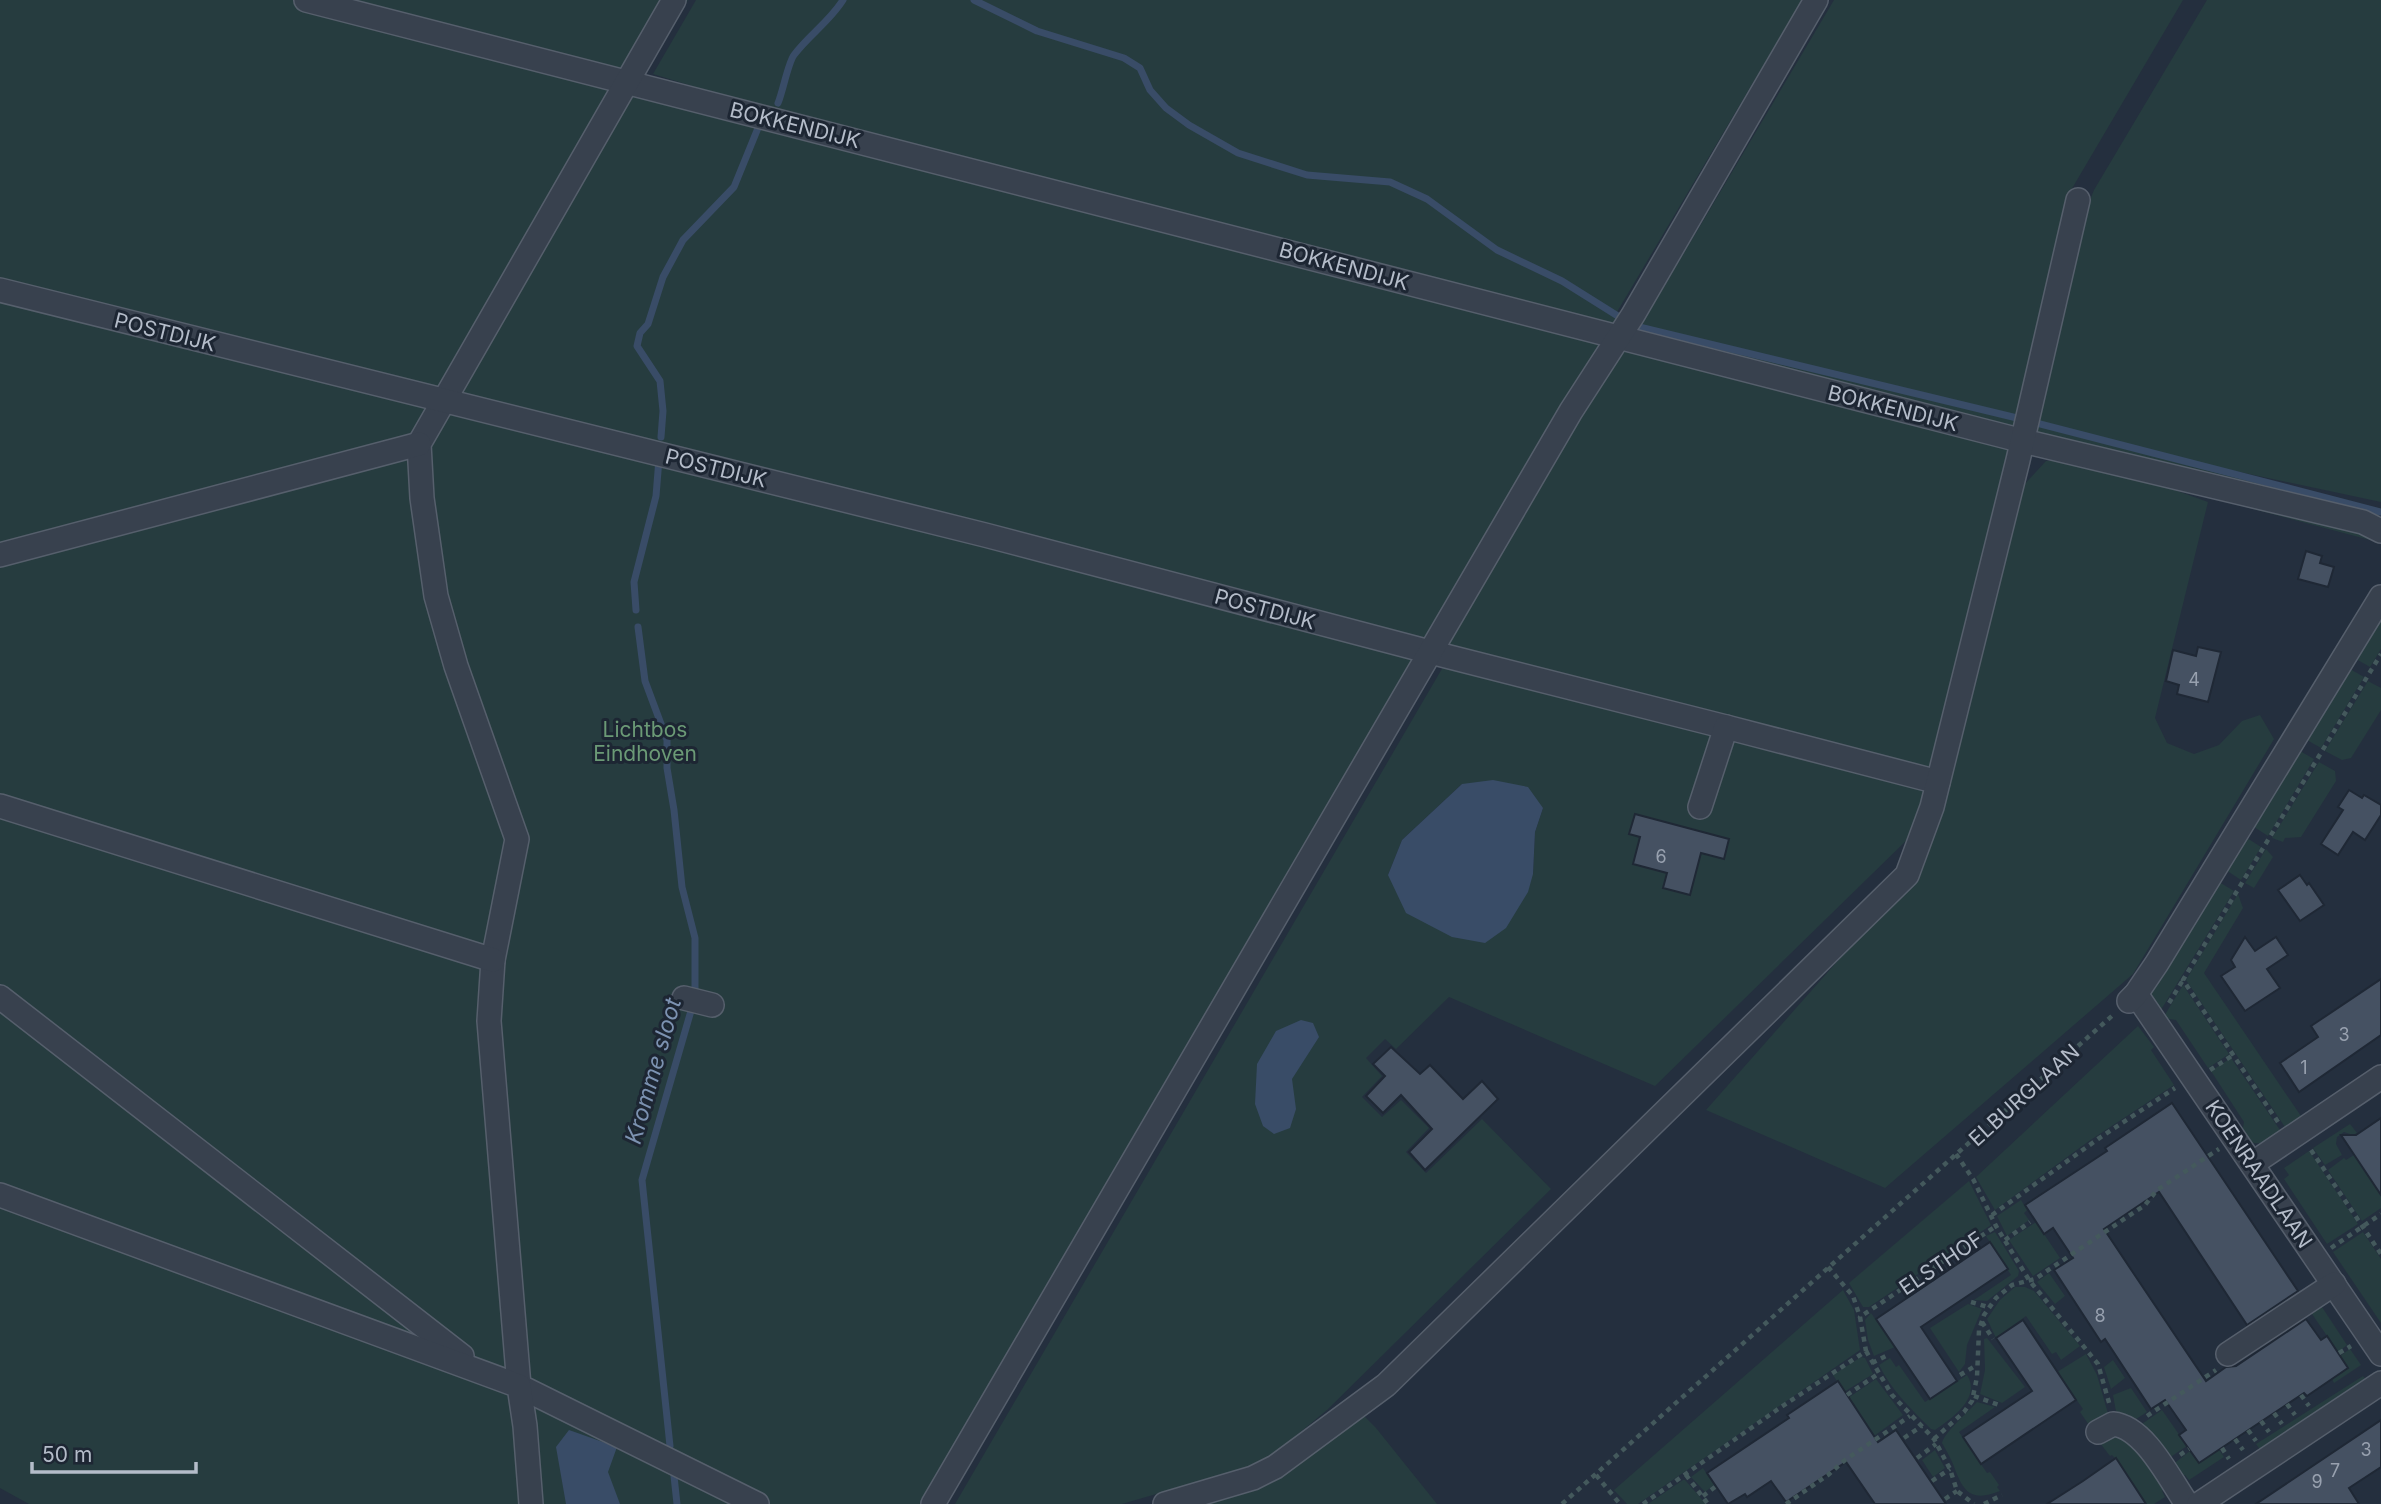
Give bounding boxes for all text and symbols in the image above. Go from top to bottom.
street label: BOKKENDIJK [727,97,863,153]
street label: BOKKENDIJK [1276,237,1412,295]
street label: POSTDIJK [112,307,218,357]
street label: BOKKENDIJK [1825,380,1961,436]
street label: POSTDIJK [663,443,769,493]
street label: POSTDIJK [1212,584,1318,634]
house number: 4 [2188,669,2200,690]
park label: Lichtbos Eindhoven [593,717,697,766]
house number: 6 [1655,846,1667,867]
water label: Kromme sloot [619,994,687,1147]
house number: 3 [2338,1024,2350,1045]
street label: ELBURGLAAN [1964,1039,2084,1151]
house number: 1 [2300,1057,2308,1078]
street label: KOENRAADLAAN [2200,1095,2318,1253]
street label: ELSTHOF [1894,1226,1988,1300]
house number: 8 [2094,1305,2106,1326]
scale bar [32,1430,196,1474]
house number: 3 [2360,1439,2372,1460]
text: 50 m [42,1442,92,1467]
house number: 7 [2330,1460,2340,1481]
house number: 9 [2311,1471,2323,1492]

